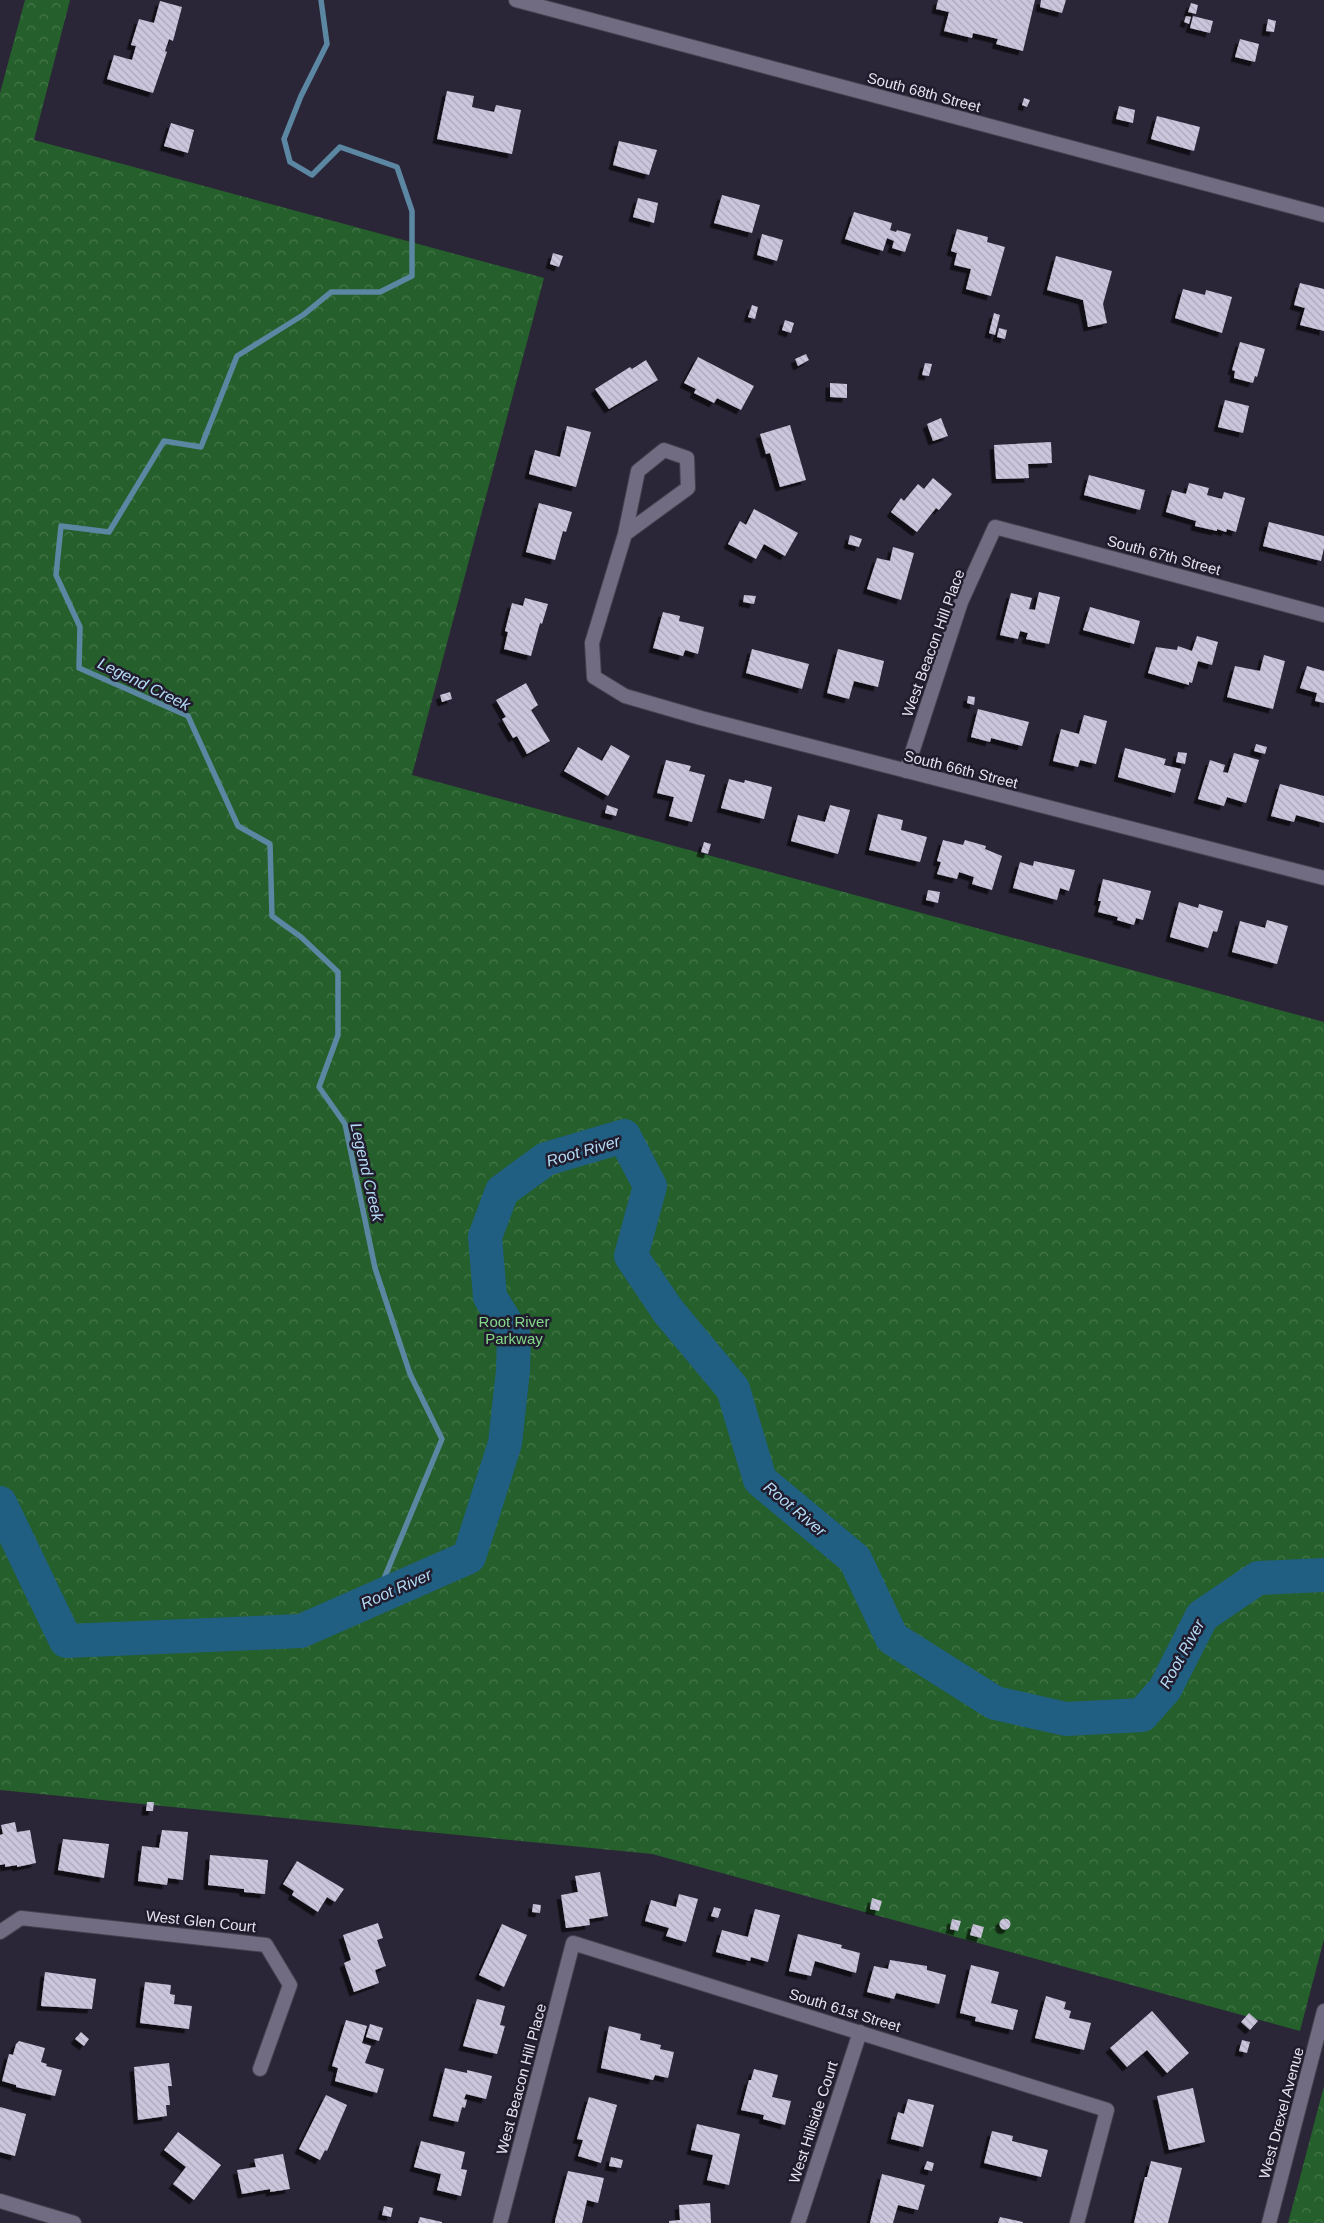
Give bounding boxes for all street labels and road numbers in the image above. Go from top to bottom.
street label: South 68th Street [865,69,983,116]
street label: South 67th Street [1105,532,1223,579]
street label: West Beacon Hill Place [898,567,968,719]
street label: South 66th Street [902,747,1021,792]
street label: West Glen Court [145,1907,258,1935]
street label: South 61st Street [787,1985,904,2035]
street label: West Beacon Hill Place [493,2002,549,2156]
street label: West Drexel Avenue [1255,2045,1307,2181]
street label: West Hillside Court [785,2058,841,2185]

